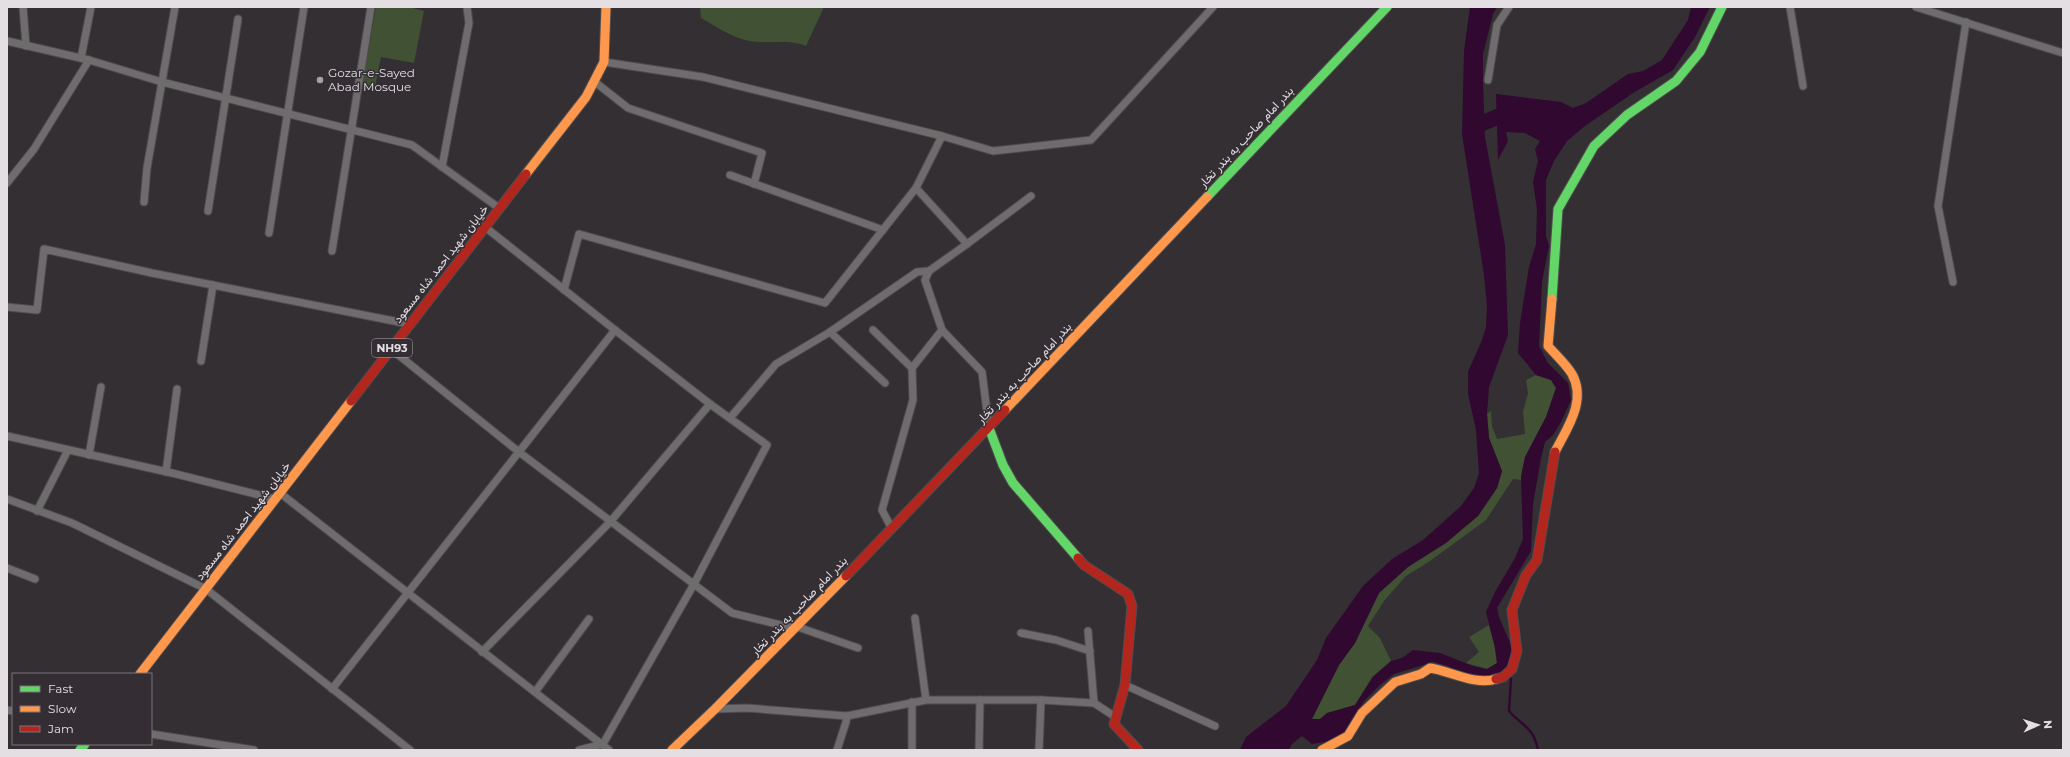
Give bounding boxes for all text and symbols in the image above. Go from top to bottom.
place label: Gozar-e-Sayed Abad Mosque [328,65,415,94]
marker: Gozar-e-Sayed Abad Mosque [315,75,325,85]
street label: بندر امام صاحب به بندر تخار [1194,83,1297,192]
street label: خیابان شهید احمد شاه مسعود [390,202,492,326]
street label: بندر امام صاحب به بندر تخار [972,319,1075,428]
road number: NH93 [372,339,412,357]
street label: خیابان شهید احمد شاه مسعود [192,459,294,583]
street label: بندر امام صاحب به بندر تخار [747,553,851,660]
legend [12,673,152,745]
text: Fast [48,681,73,696]
text: Slow [48,701,77,716]
north arrow [2018,705,2058,745]
text: N [2041,720,2055,729]
text: Jam [47,721,74,736]

